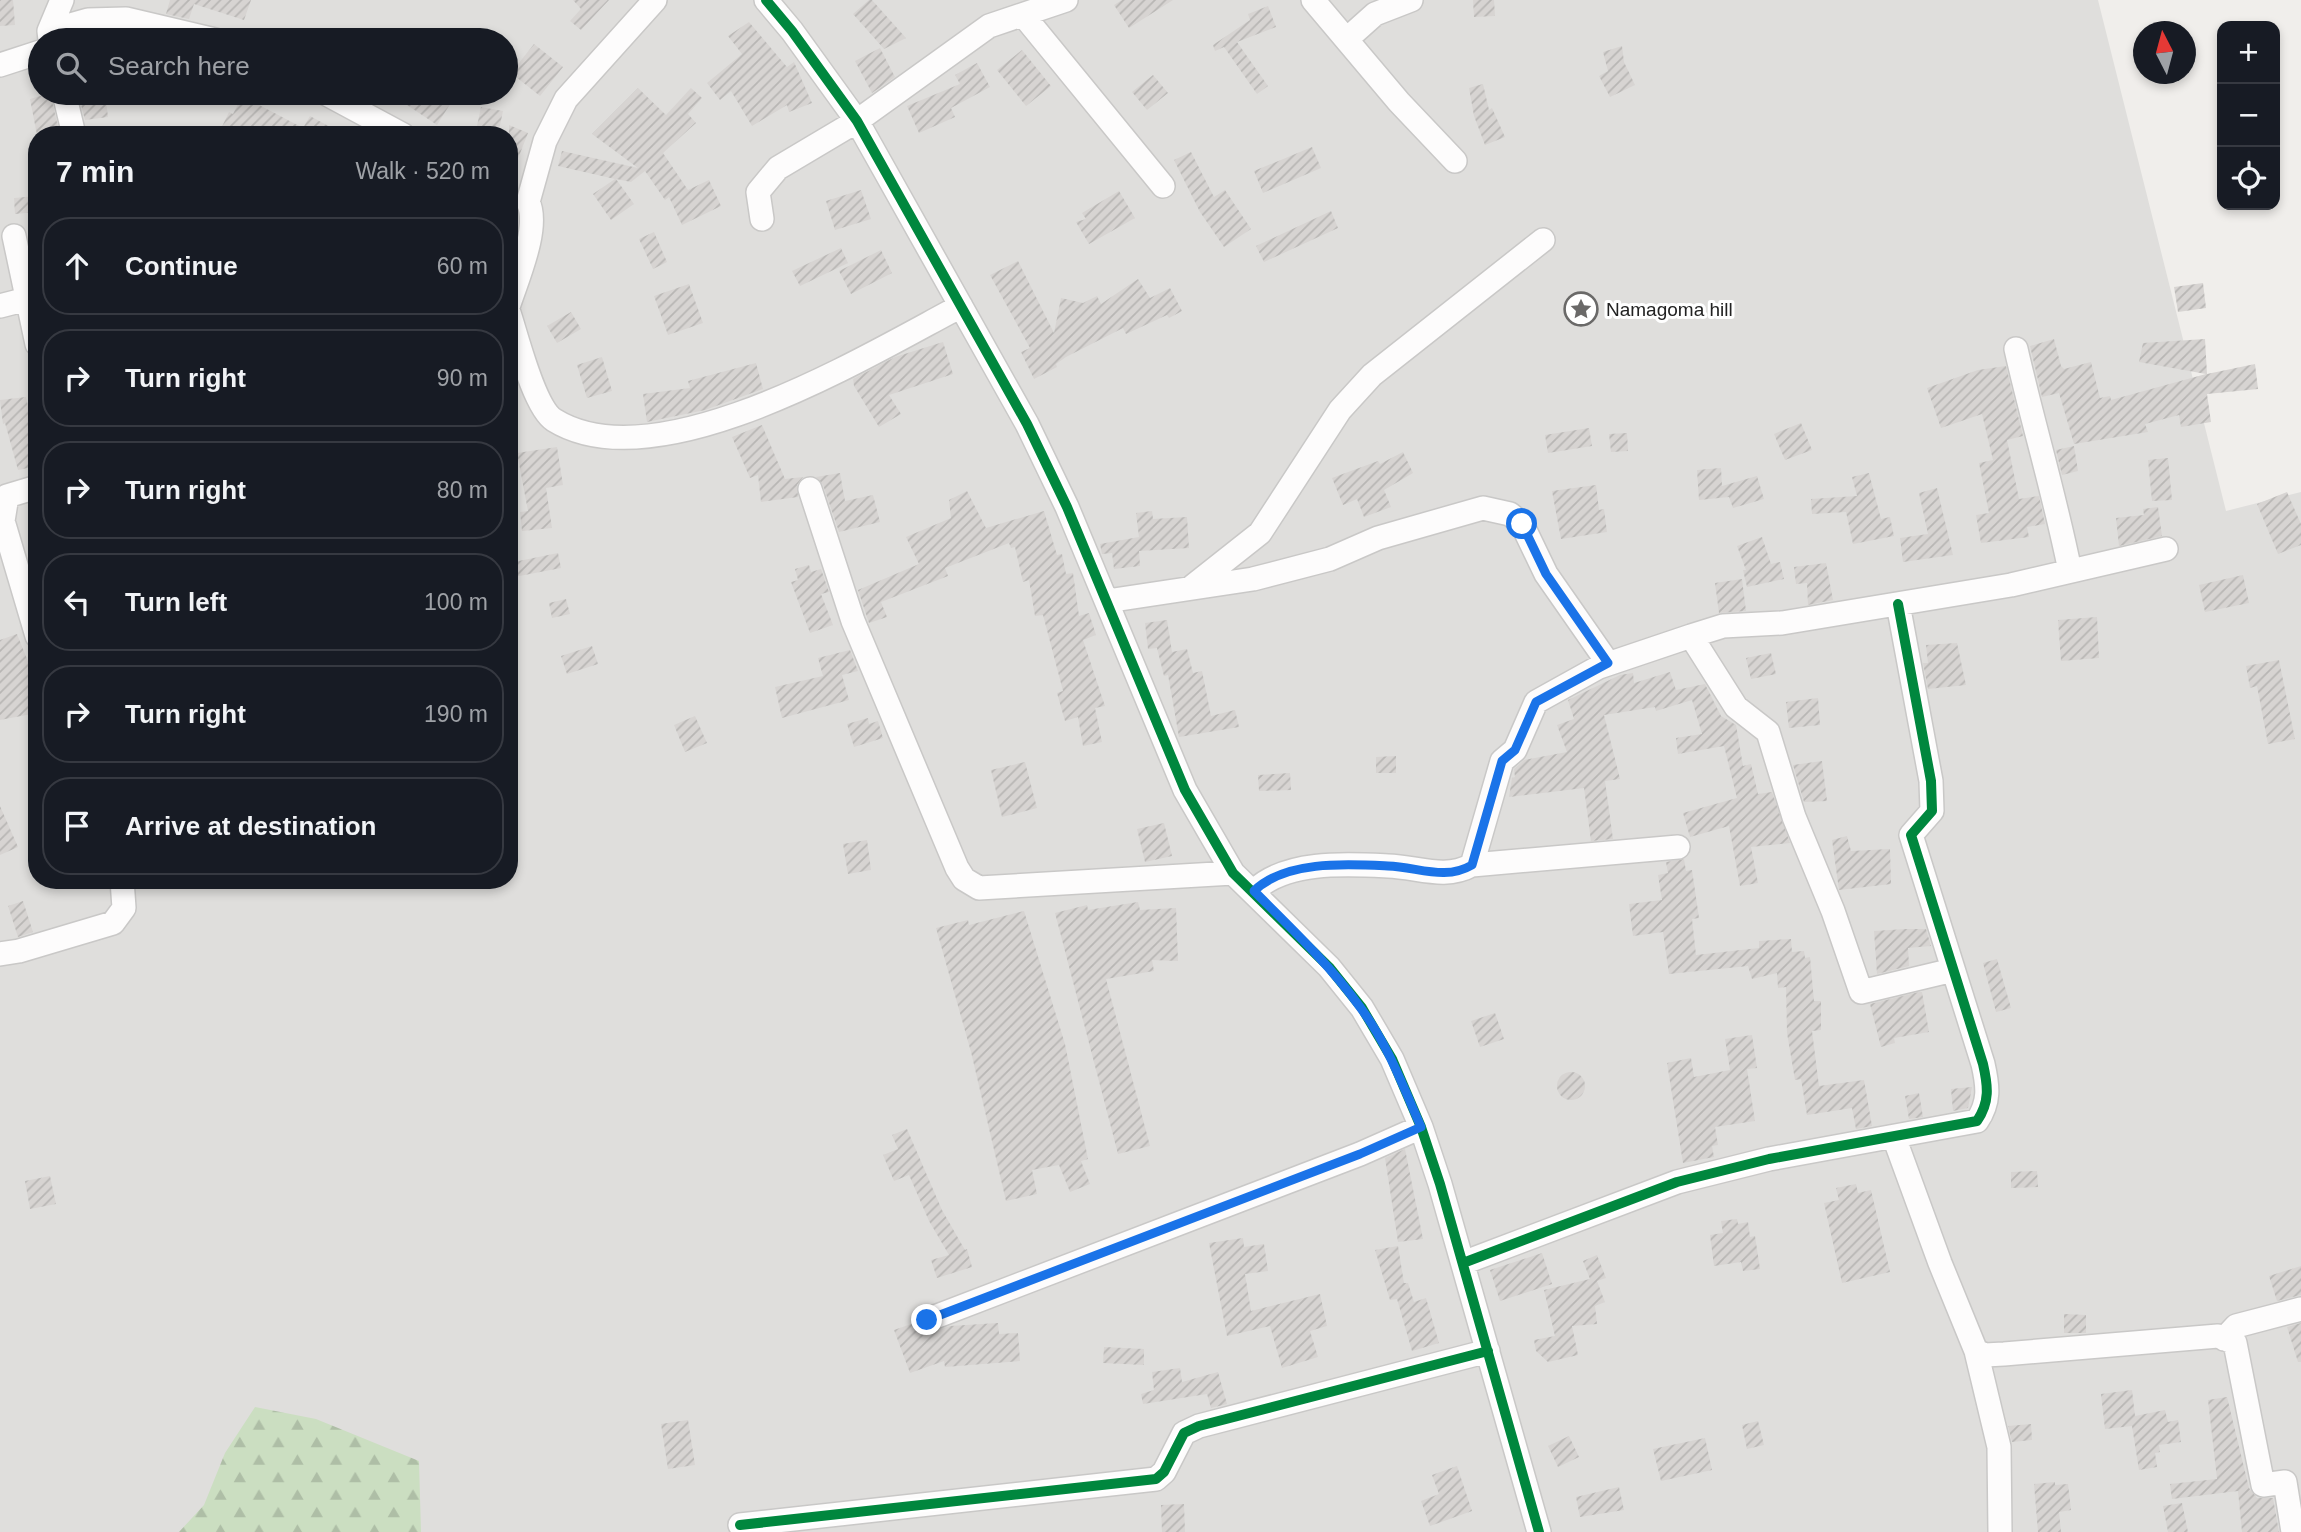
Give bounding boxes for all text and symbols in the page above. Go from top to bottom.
north arrow [2133,21,2196,84]
map controls [2217,21,2280,210]
button: + [2217,21,2280,84]
search box [28,28,518,105]
icon: search [52,48,90,86]
text: Search here [108,51,250,81]
button: − [2217,84,2280,147]
button: locate [2217,147,2280,210]
text: 7 min [56,155,134,188]
text: Walk · 520 m [355,158,490,184]
icon: ahead [58,247,96,285]
text: Continue [125,251,238,281]
text: 60 m [437,253,488,279]
place icon: Namagoma hill [1562,290,1600,328]
place label: Namagoma hill [1606,299,1733,320]
icon: right [58,359,96,397]
text: Turn right [125,363,246,393]
text: 90 m [437,365,488,391]
icon: right [58,471,96,509]
text: Turn right [125,475,246,505]
text: 80 m [437,477,488,503]
route start [1506,508,1537,539]
icon: left [58,583,96,621]
text: Turn left [125,587,227,617]
text: 100 m [424,589,488,615]
icon: right [58,695,96,733]
text: Turn right [125,699,246,729]
text: 190 m [424,701,488,727]
icon: arrive [58,807,96,845]
text: Arrive at destination [125,811,376,841]
route end [911,1304,942,1335]

